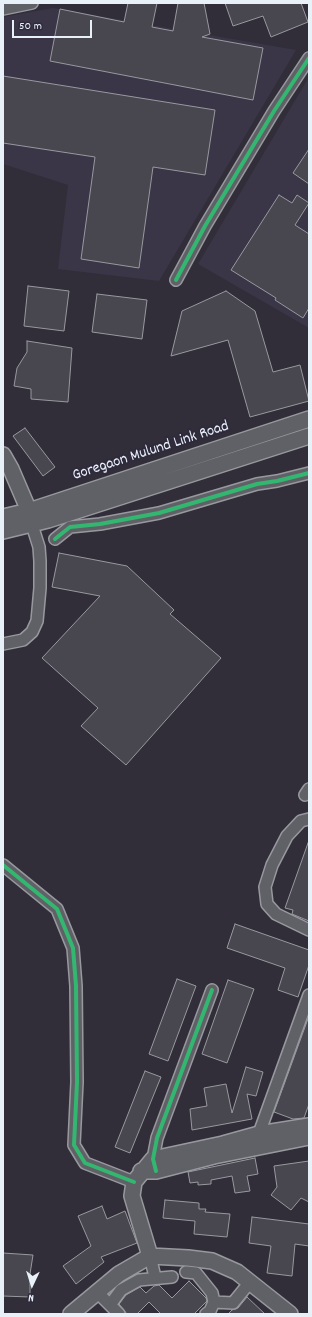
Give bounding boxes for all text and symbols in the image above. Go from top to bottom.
scale bar [14,12,94,38]
text: 50 m [19,18,42,35]
street label: Goregaon Mulund Link Road [70,418,232,486]
north arrow [12,1265,52,1305]
text: N [28,1289,34,1305]

